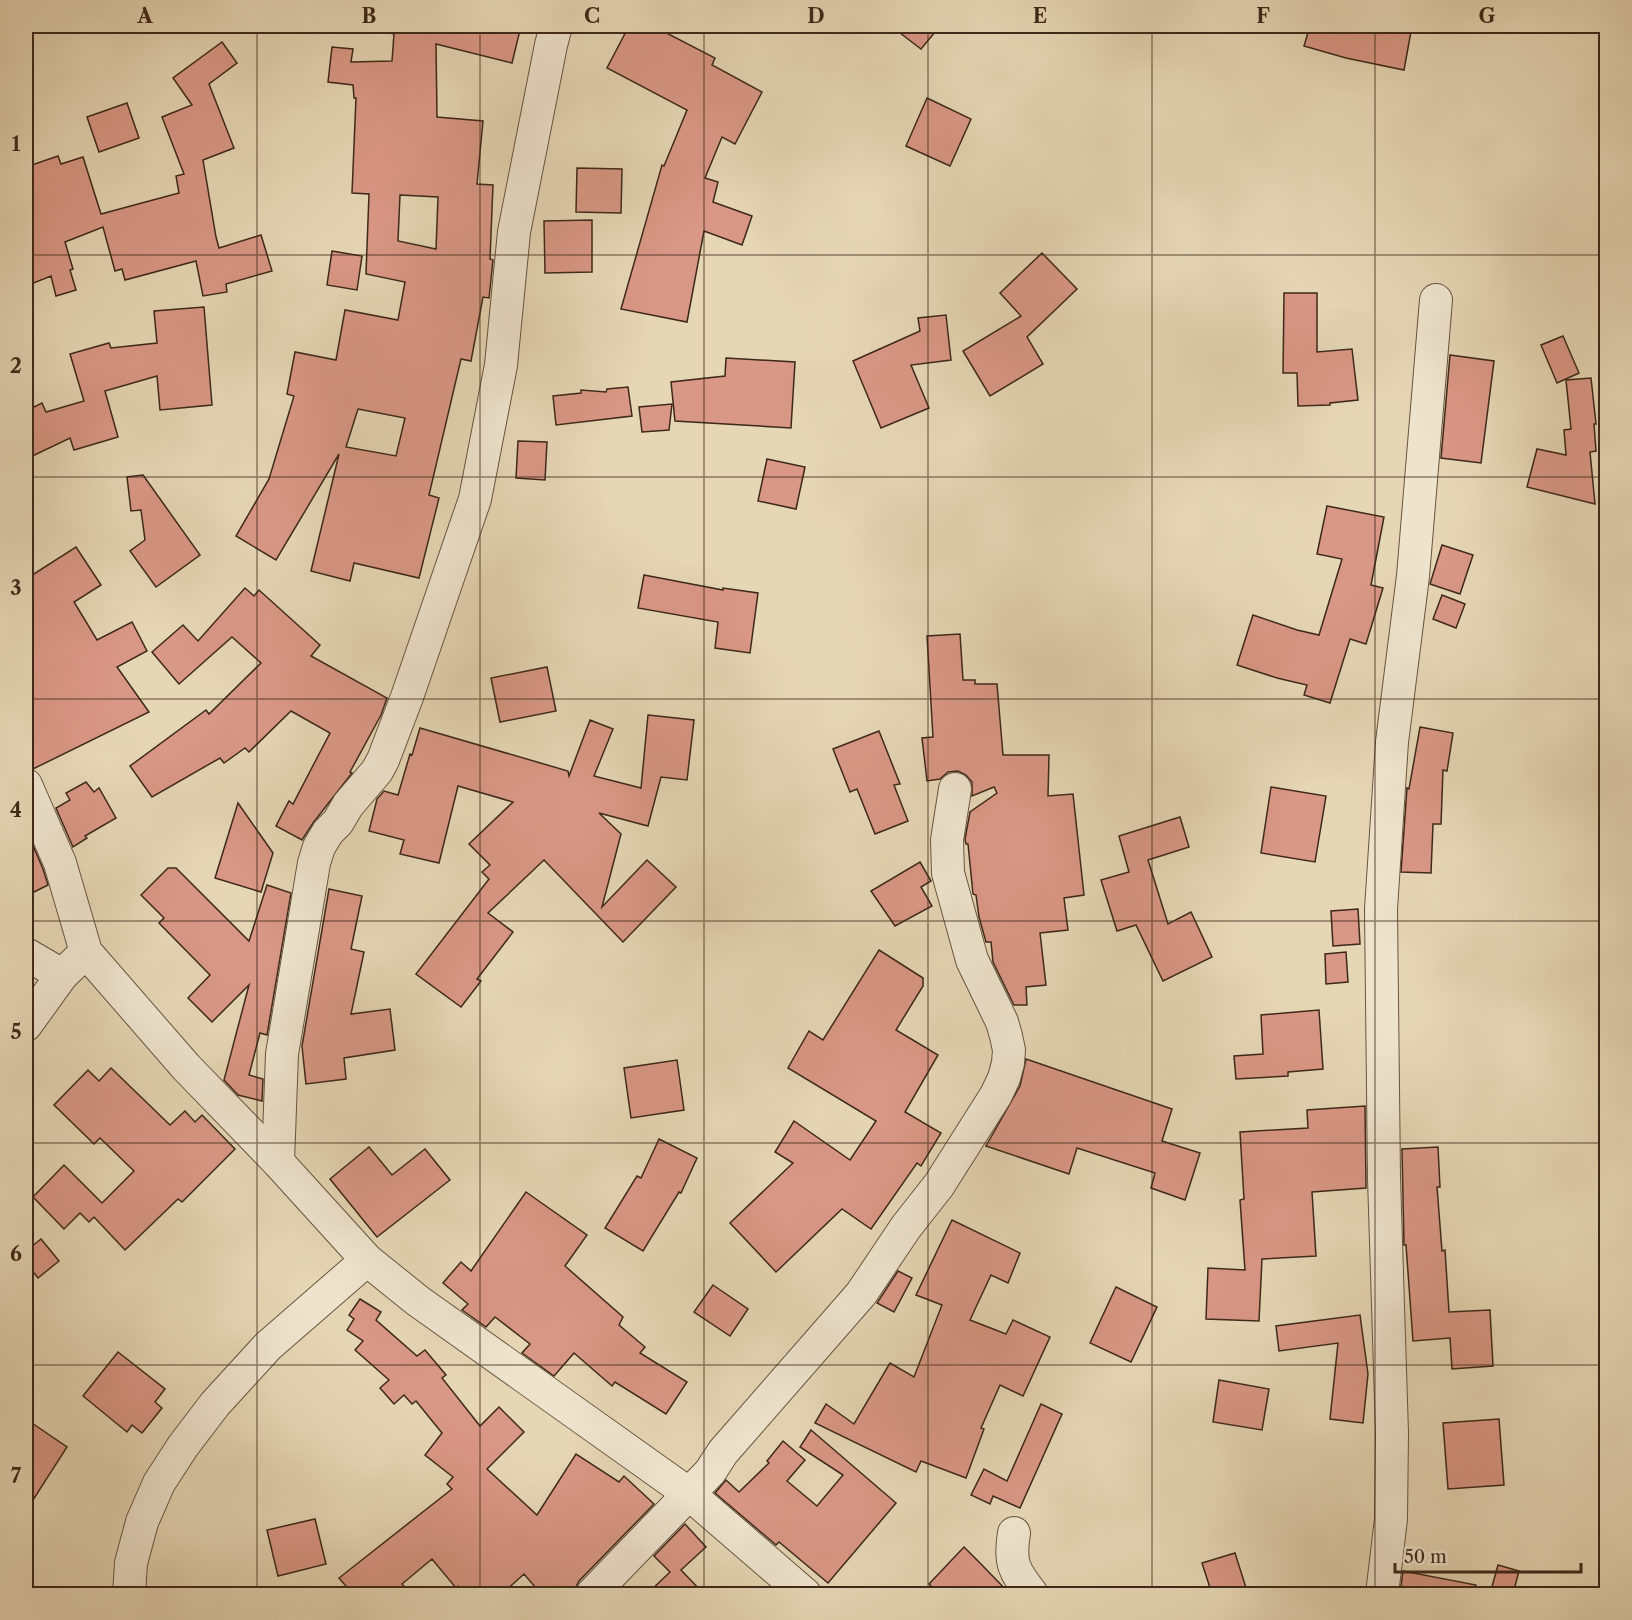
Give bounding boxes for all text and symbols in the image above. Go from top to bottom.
text: A [136,4,153,28]
text: B [362,4,377,28]
text: C [584,4,600,28]
text: D [807,4,825,28]
text: E [1033,4,1047,28]
text: F [1256,4,1270,28]
text: G [1479,4,1496,28]
text: 1 [12,132,21,156]
text: 2 [10,354,22,378]
text: 3 [10,576,22,600]
text: 4 [10,798,22,822]
text: 5 [10,1020,22,1044]
text: 6 [10,1242,22,1266]
text: 7 [11,1464,22,1488]
scale bar [1395,1536,1581,1574]
text: 50 m [1404,1546,1447,1568]

